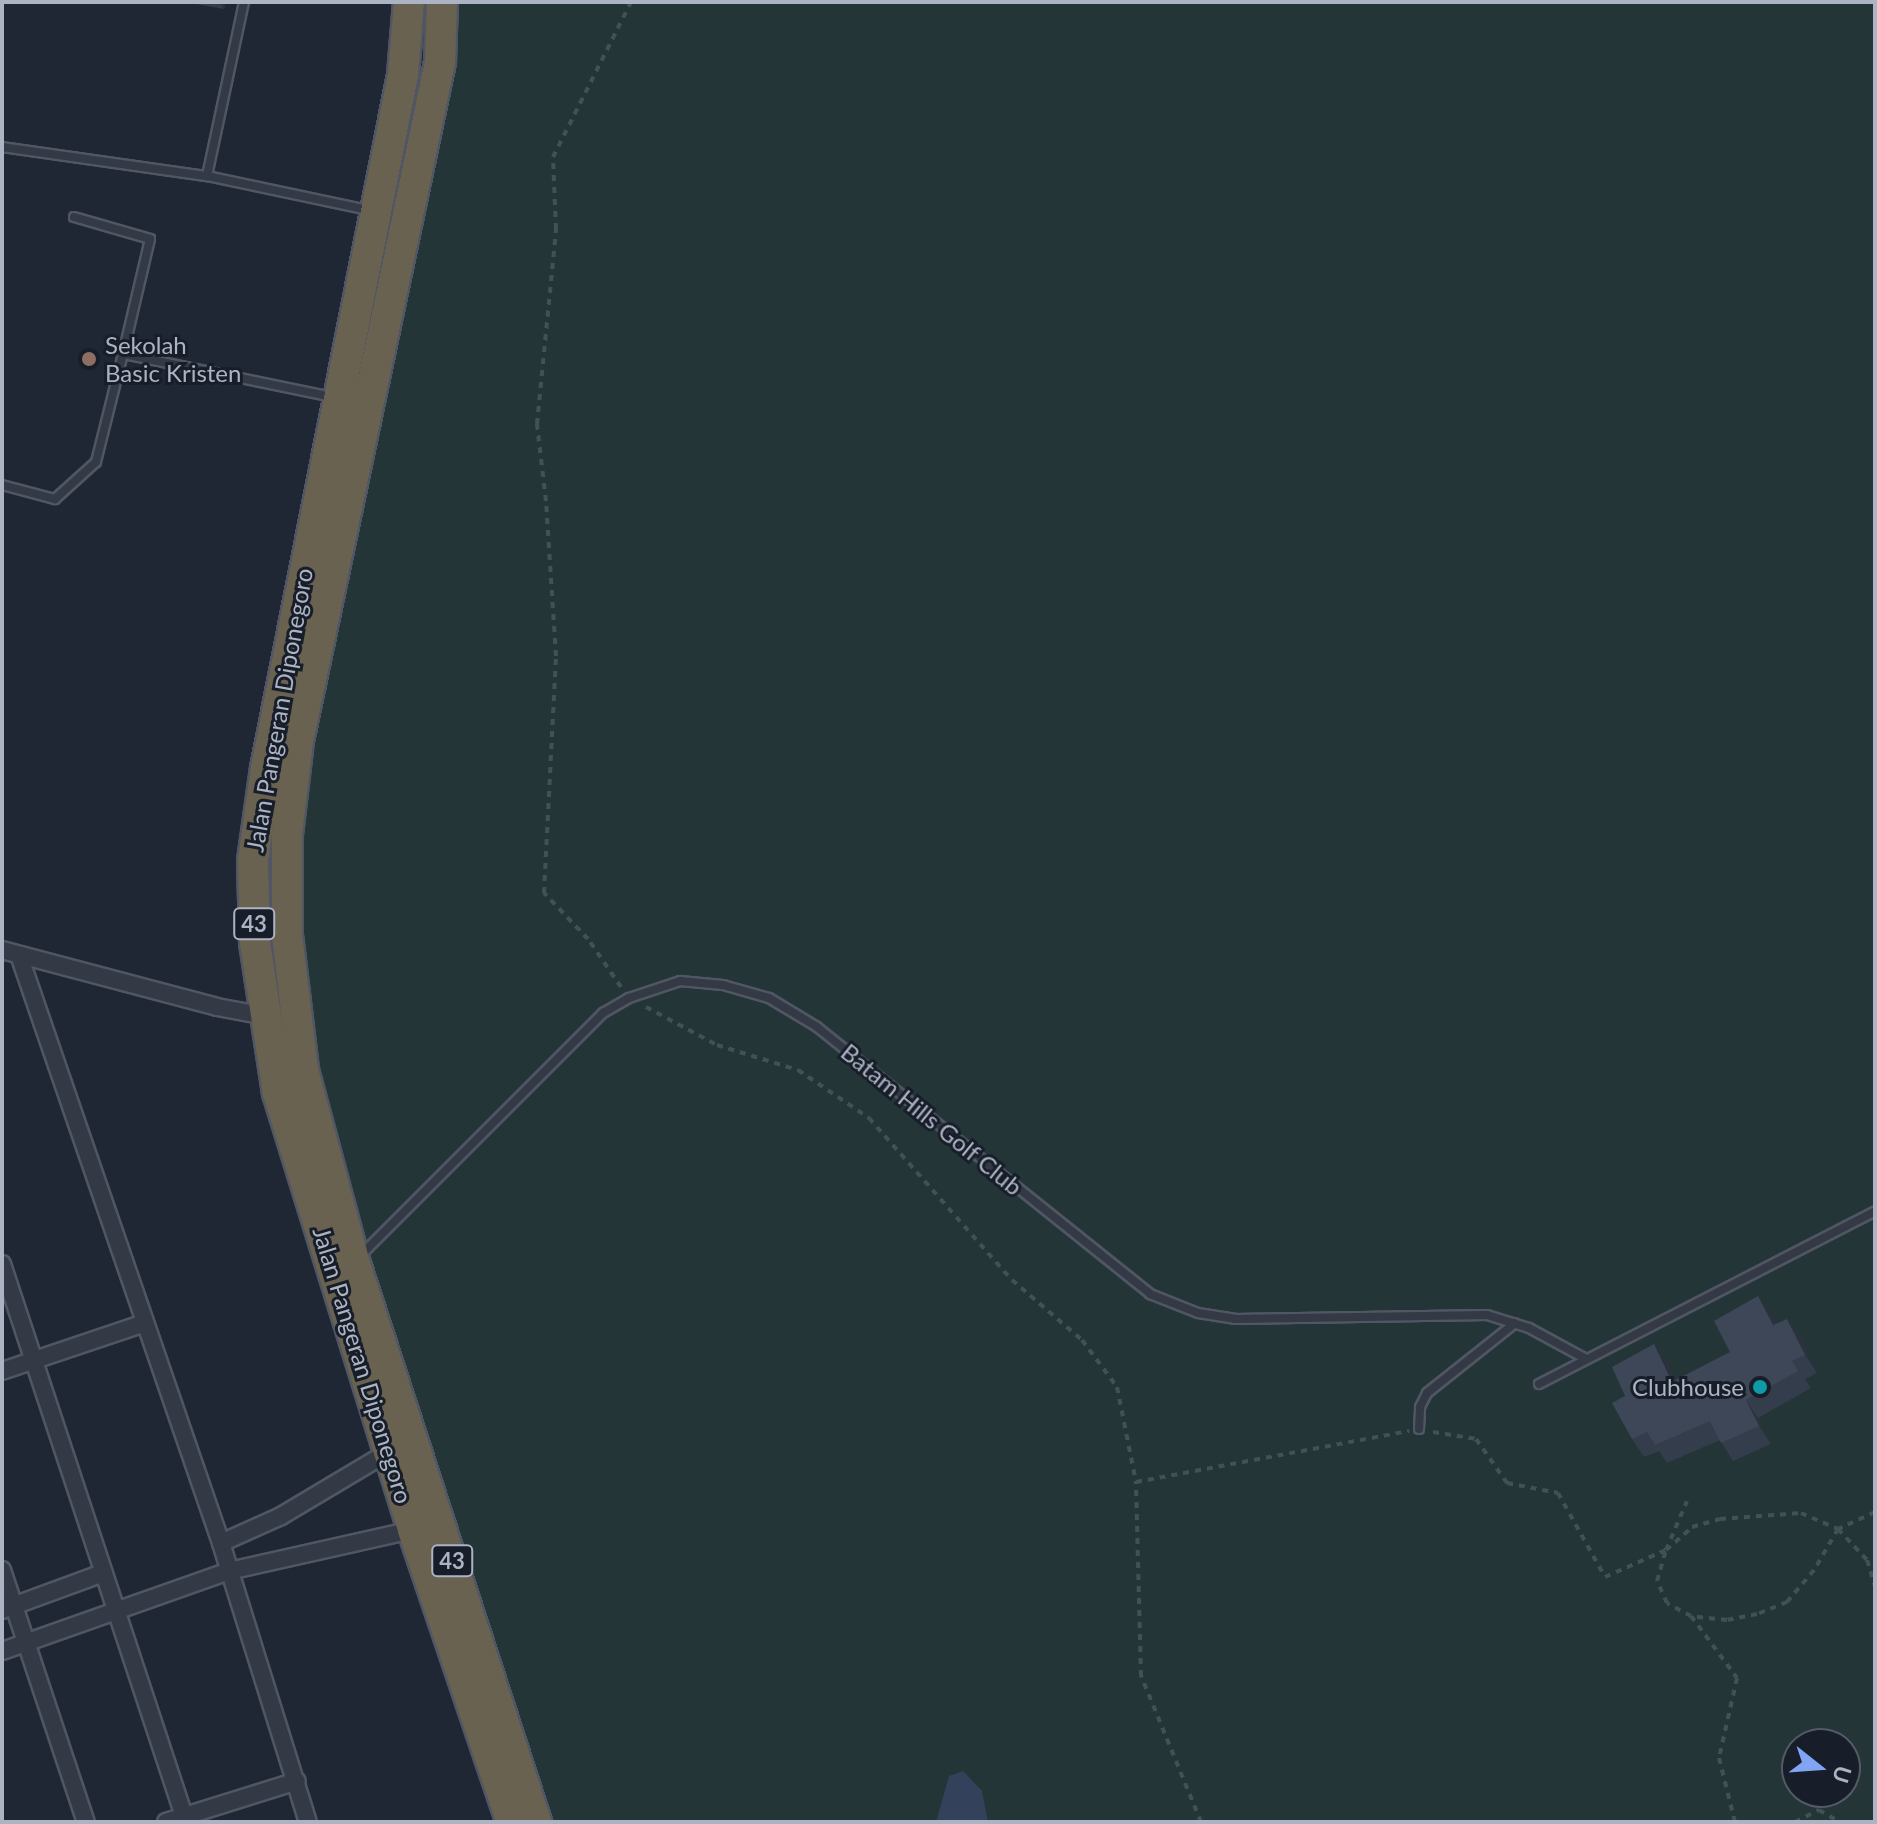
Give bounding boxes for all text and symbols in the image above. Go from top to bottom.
place label: Sekolah Basic Kristen [105,331,241,387]
marker: Sekolah Basic Kristen [80,350,98,368]
street label: Jalan Pangeran Diponegoro [240,566,318,854]
road number: 43 [232,906,276,942]
street label: Batam Hills Golf Club [836,1037,1028,1201]
street label: Jalan Pangeran Diponegoro [307,1223,419,1507]
place label: Clubhouse [1632,1373,1744,1401]
marker: Clubhouse [1751,1378,1769,1396]
road number: 43 [430,1543,474,1579]
north arrow [1781,1728,1861,1808]
text: U [1827,1763,1858,1786]

